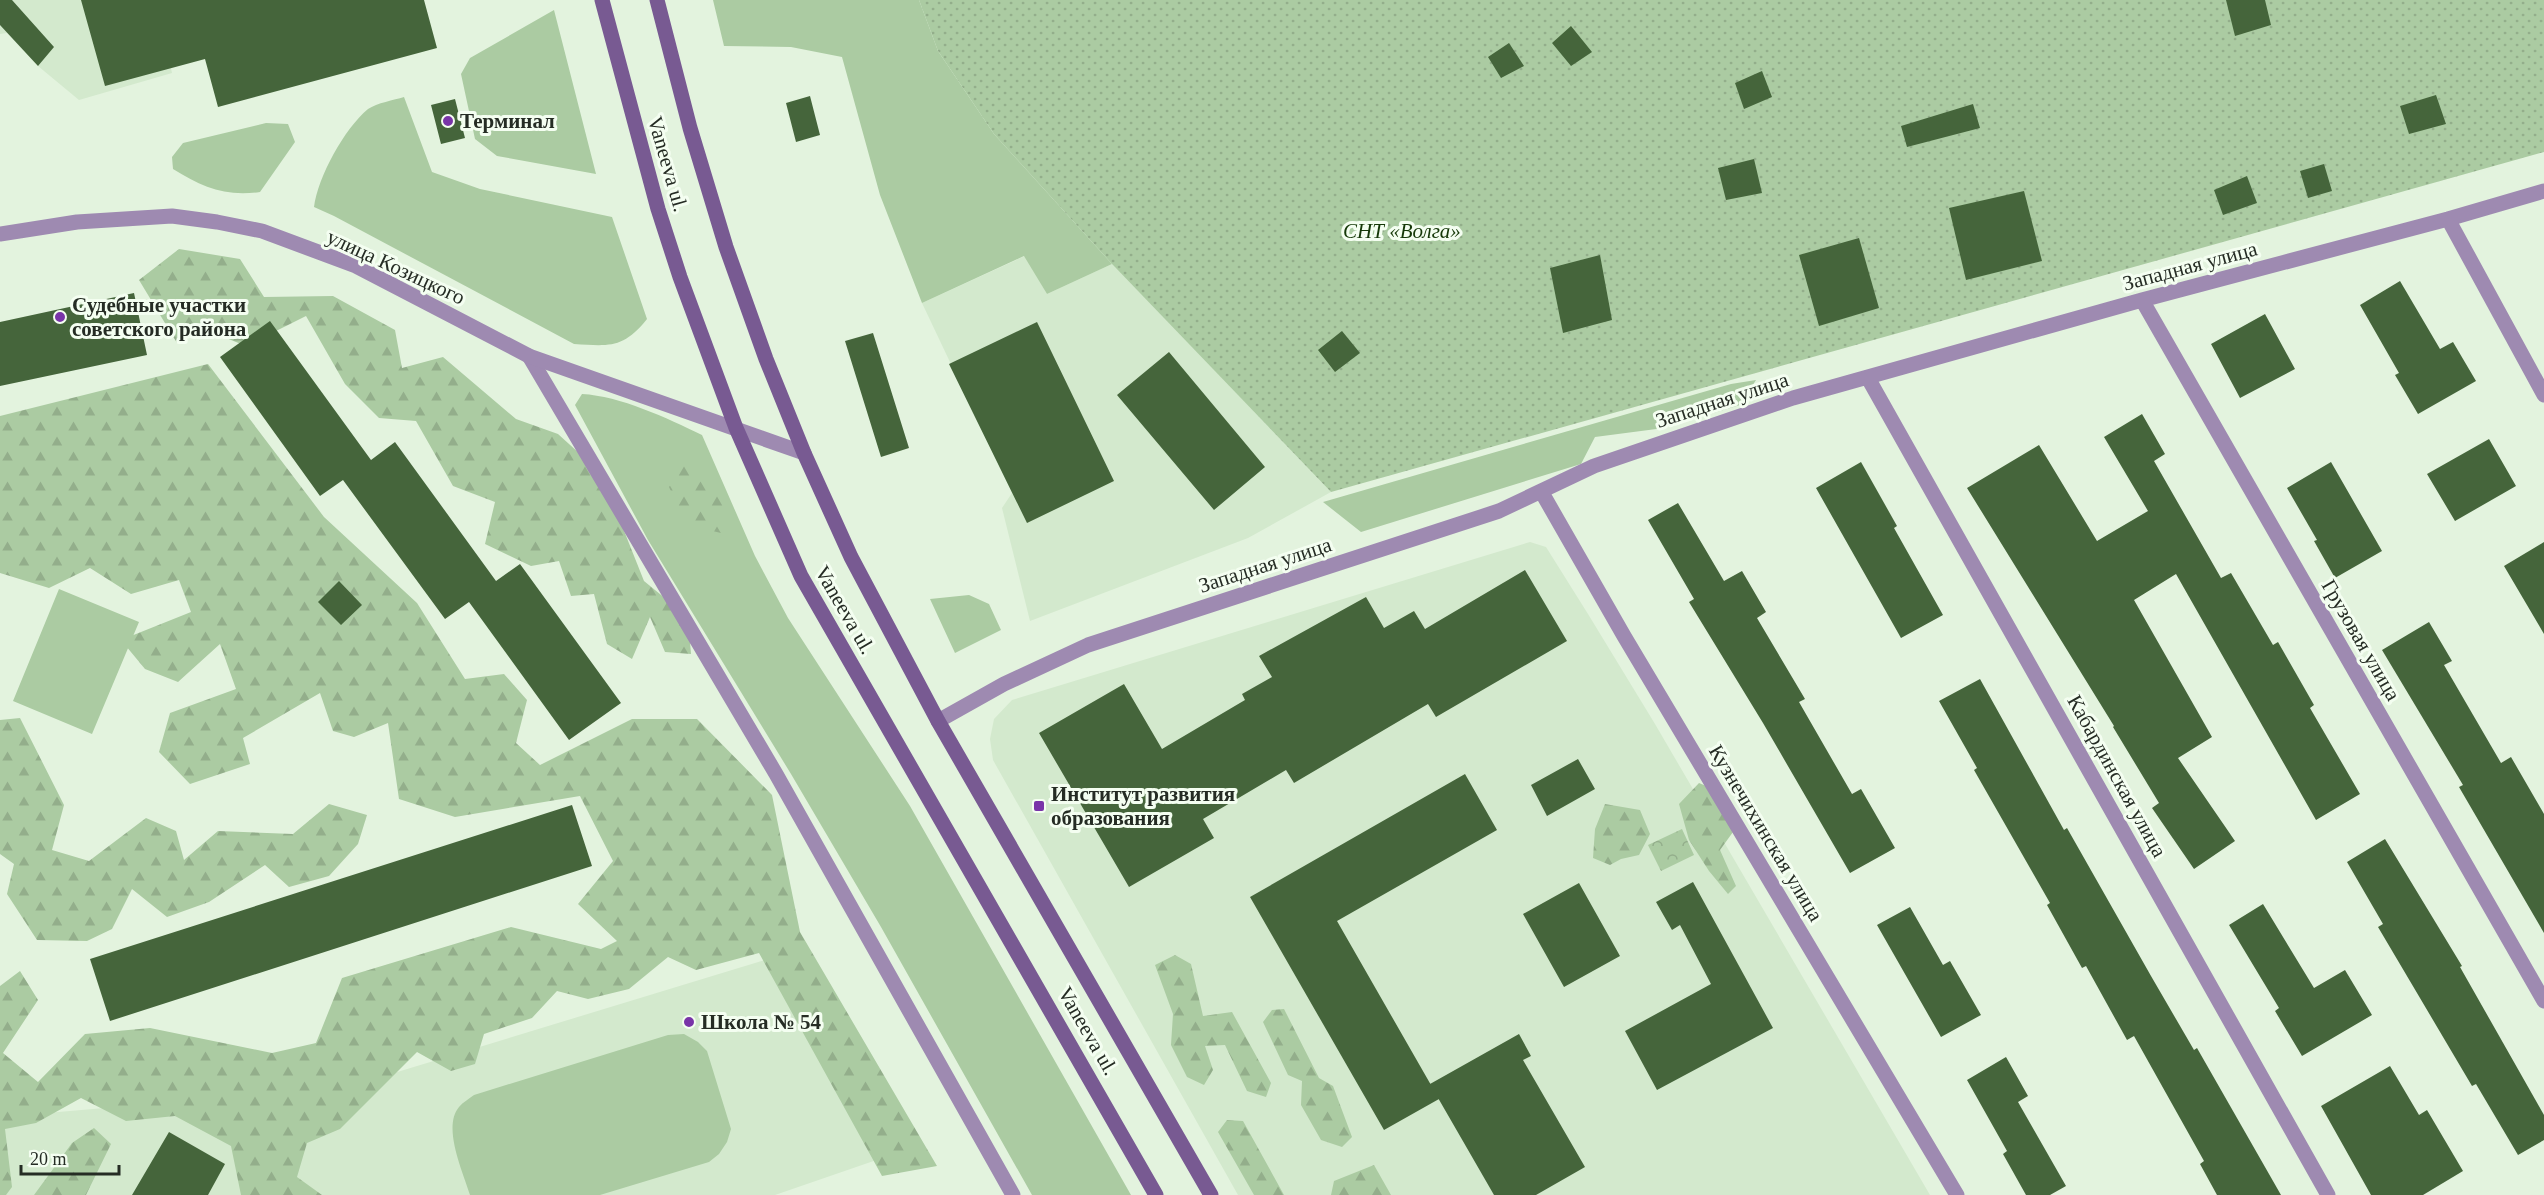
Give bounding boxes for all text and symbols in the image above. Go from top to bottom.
place label: Терминал [460,109,555,133]
marker: Терминал [441,114,455,128]
street label: Vaneeva ul. [643,114,693,214]
park label: СНТ «Волга» [1343,219,1461,243]
street label: улица Козицкого [323,225,469,309]
street label: Западная улица [2120,236,2260,295]
place label: Судебные участки советского района [72,293,247,341]
marker: Судебные участки советского района [53,310,67,324]
street label: Западная улица [1653,367,1792,433]
street label: Западная улица [1196,532,1335,598]
street label: Vaneeva ul. [810,562,880,658]
street label: Грузовая улица [2317,575,2406,705]
street label: Кабардинская улица [2062,691,2172,862]
street label: Кузнечихинская улица [1704,741,1828,926]
place label: Институт развития образования [1051,782,1235,830]
marker: Институт развития образования [1032,799,1046,813]
street label: Vaneeva ul. [1053,983,1123,1079]
place label: Школа № 54 [701,1010,821,1034]
marker: Школа № 54 [682,1015,696,1029]
scale bar [21,1138,118,1176]
text: 20 m [30,1149,67,1169]

